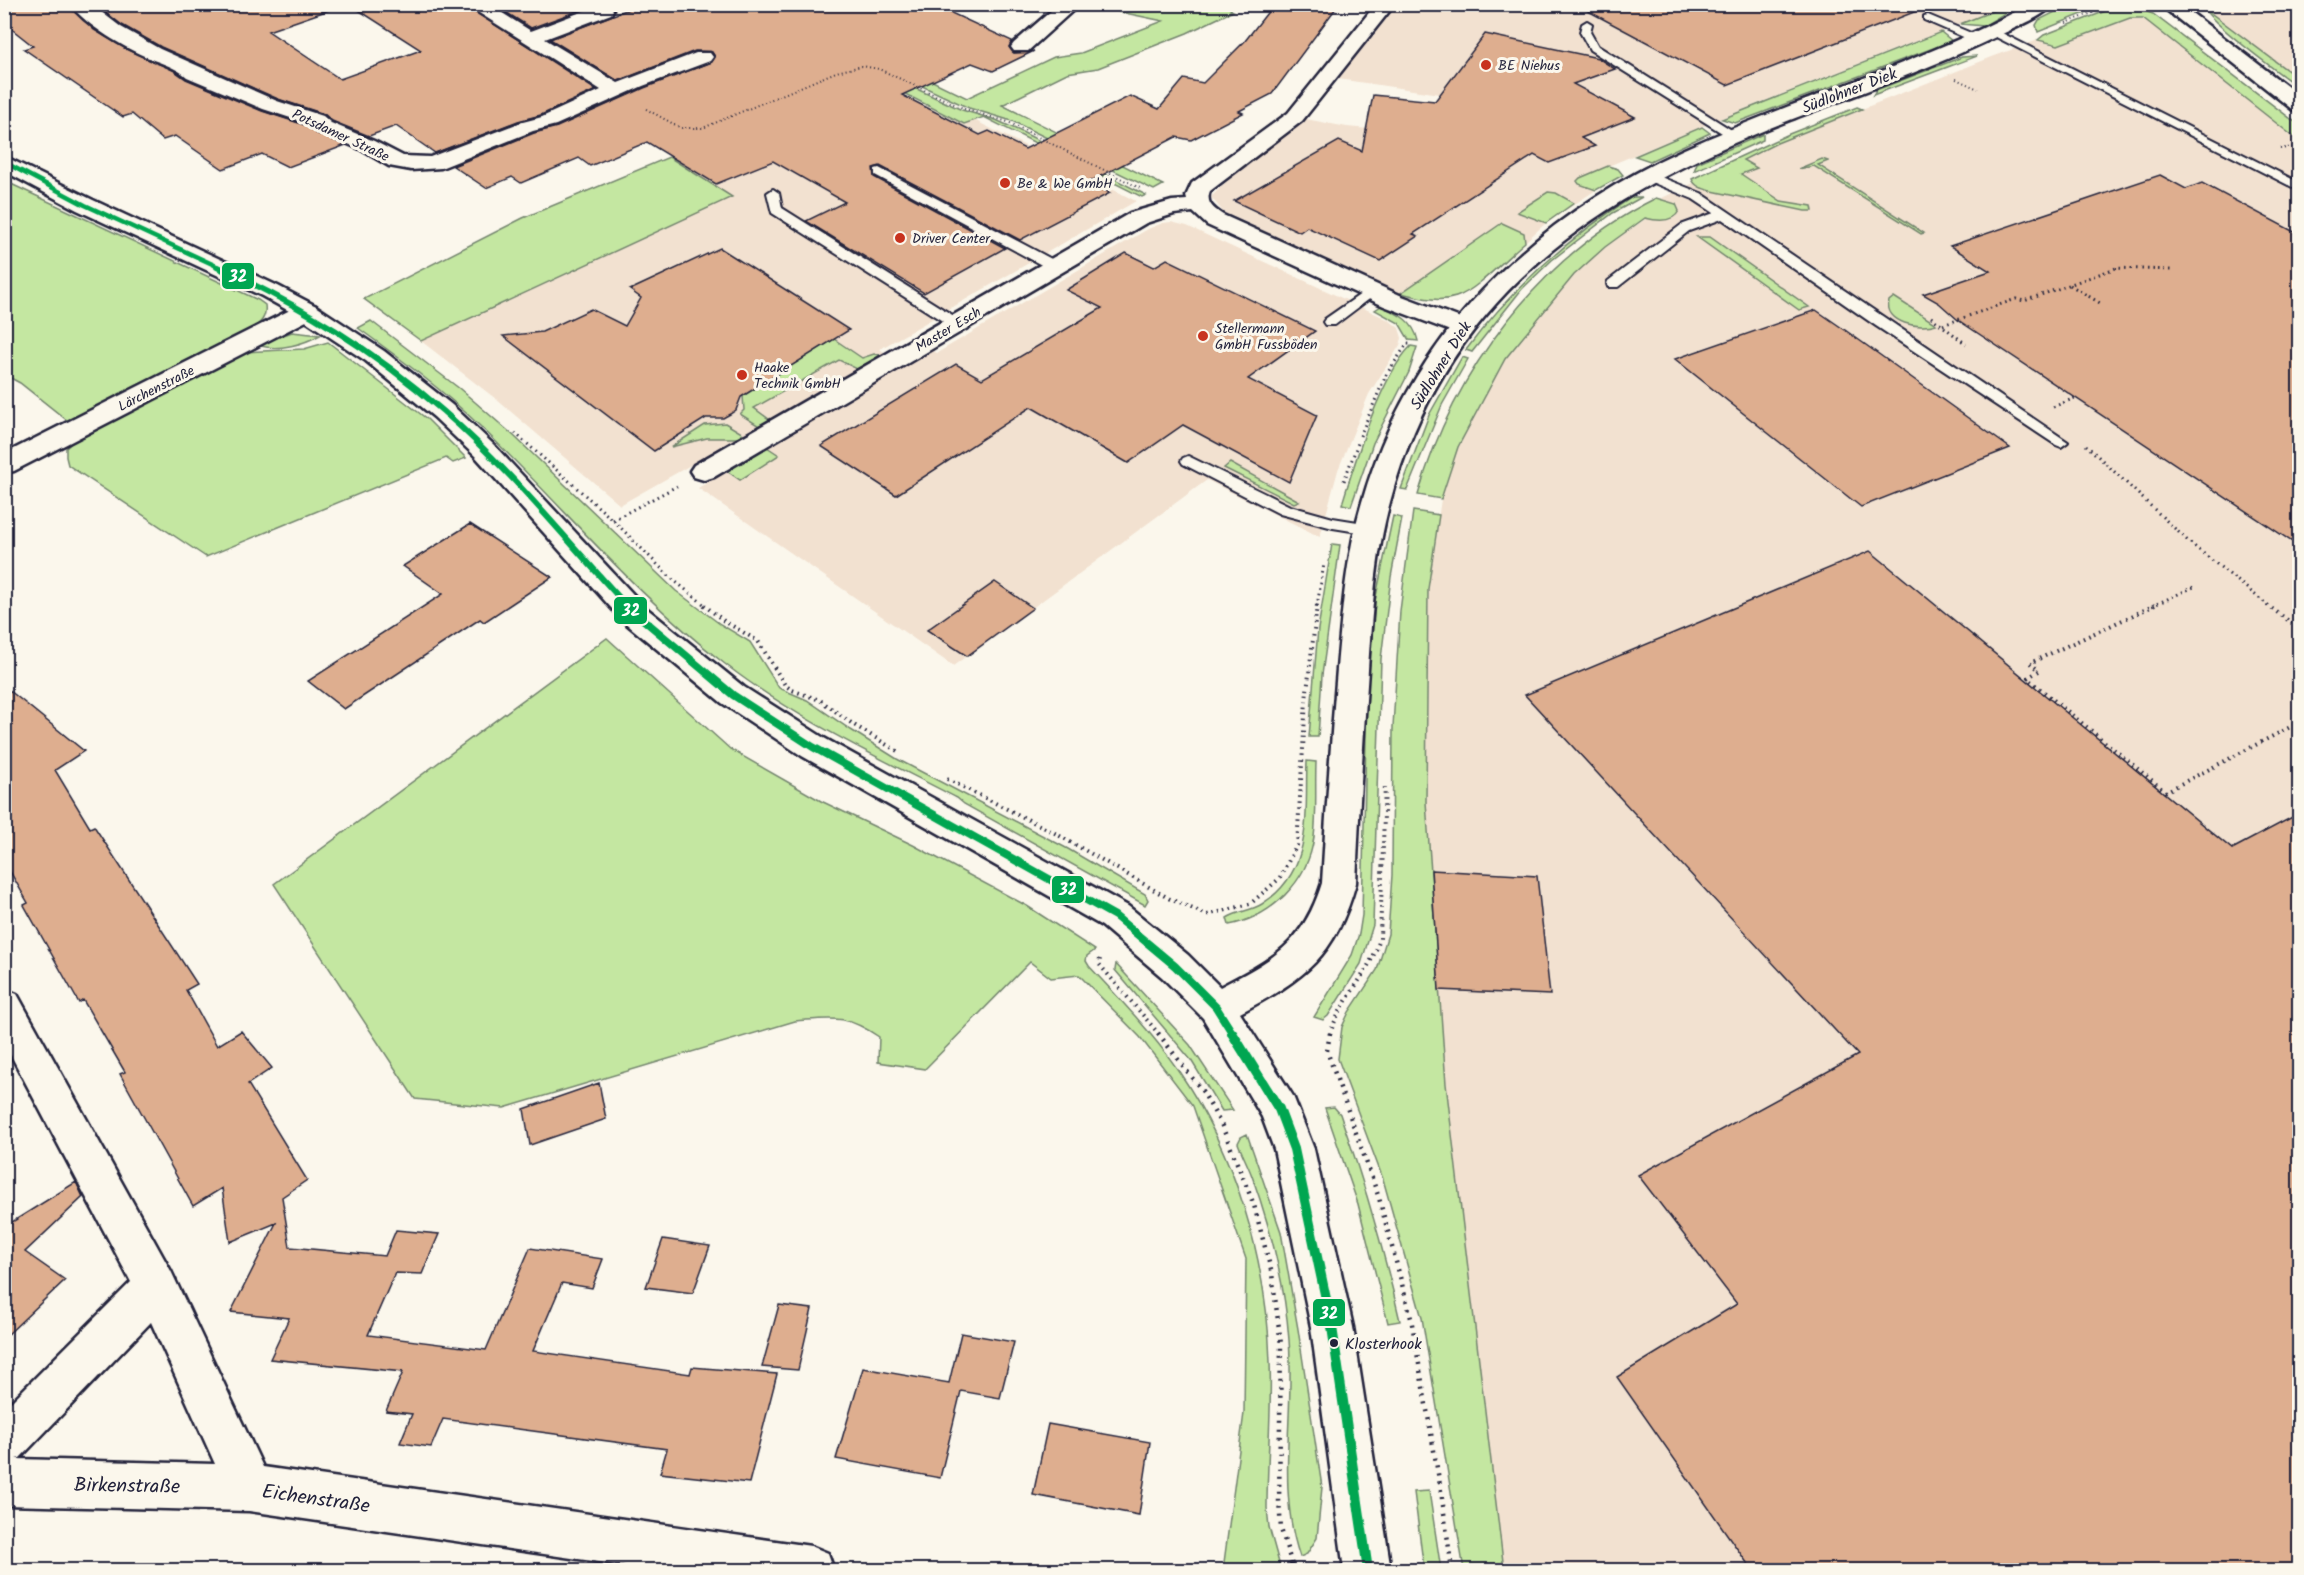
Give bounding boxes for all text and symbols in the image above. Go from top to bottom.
place label: BE Niehus [1498,55,1560,77]
marker: BE Niehus [1479,58,1493,72]
street label: Südlohner Diek [1798,62,1901,121]
street label: Potsdamer Straße [288,104,393,168]
place label: Be & We GmbH [1017,173,1113,195]
marker: Be & We GmbH [998,176,1012,190]
place label: Driver Center [912,228,991,250]
marker: Driver Center [893,231,907,245]
line badge: 32 [221,262,255,290]
text: 32 [228,265,247,290]
street label: Master Esch [911,302,986,358]
street label: Südlohner Diek [1404,316,1479,415]
place label: Stellermann GmbH Fussböden [1215,318,1317,356]
marker: Stellermann GmbH Fussböden [1196,329,1210,343]
place label: Haake Technik GmbH [754,357,841,395]
street label: Lärchenstraße [114,360,199,418]
marker: Haake Technik GmbH [735,368,749,382]
line badge: 32 [613,596,648,625]
text: 32 [621,599,640,624]
line badge: 32 [1051,875,1085,904]
text: 32 [1058,878,1077,903]
line badge: 32 [1312,1298,1346,1327]
text: 32 [1319,1302,1338,1327]
place label: Klosterhook [1345,1332,1422,1357]
marker: Klosterhook [1328,1337,1340,1349]
street label: Birkenstraße [74,1470,180,1504]
street label: Eichenstraße [260,1477,372,1523]

